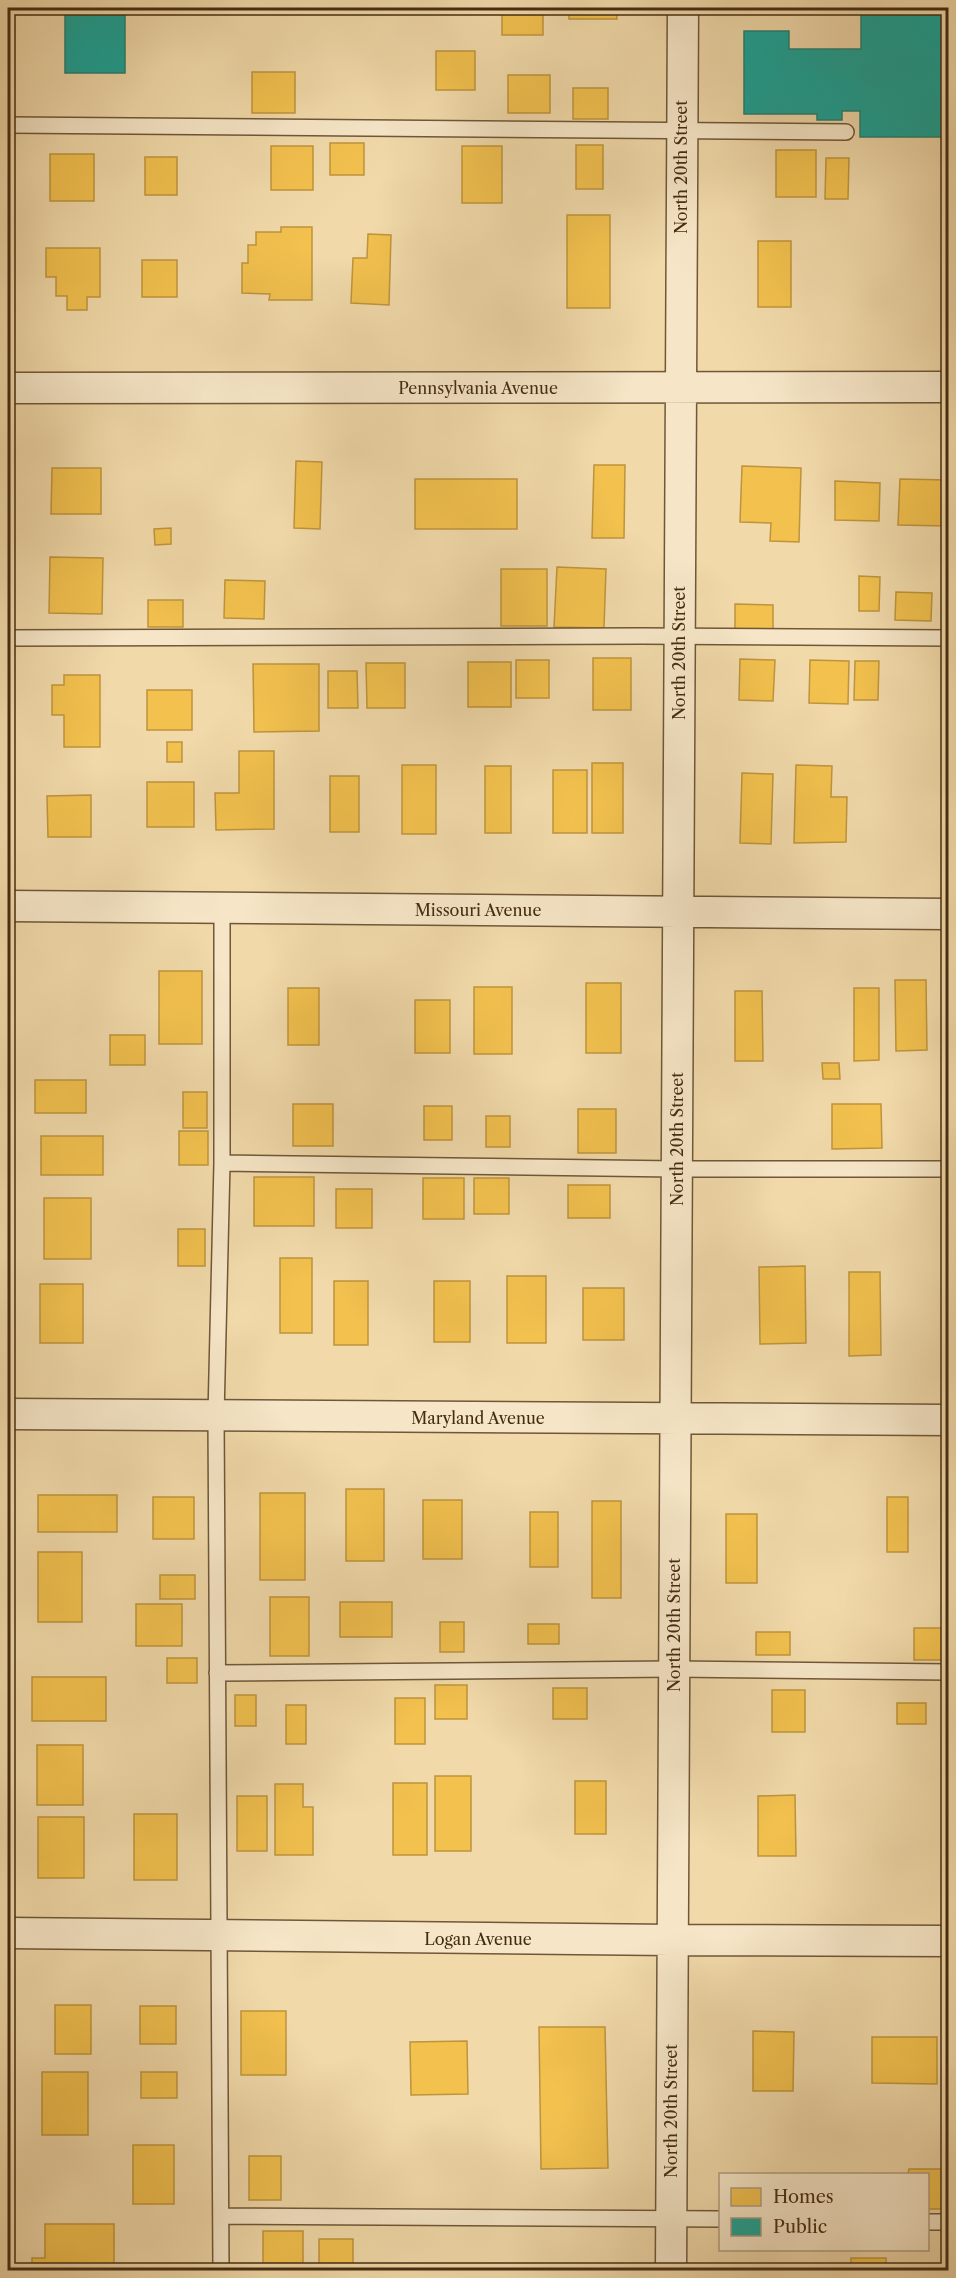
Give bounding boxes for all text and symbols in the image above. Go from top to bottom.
street label: North 20th Street [671,100,691,234]
street label: Pennsylvania Avenue [398,378,558,398]
street label: North 20th Street [669,586,689,720]
street label: Missouri Avenue [415,900,541,920]
street label: North 20th Street [667,1072,687,1206]
street label: Maryland Avenue [411,1408,545,1428]
street label: North 20th Street [664,1558,684,1692]
street label: Logan Avenue [424,1929,532,1949]
street label: North 20th Street [661,2044,681,2178]
legend [719,2173,929,2251]
text: Homes [773,2186,834,2208]
text: Public [773,2216,827,2238]

